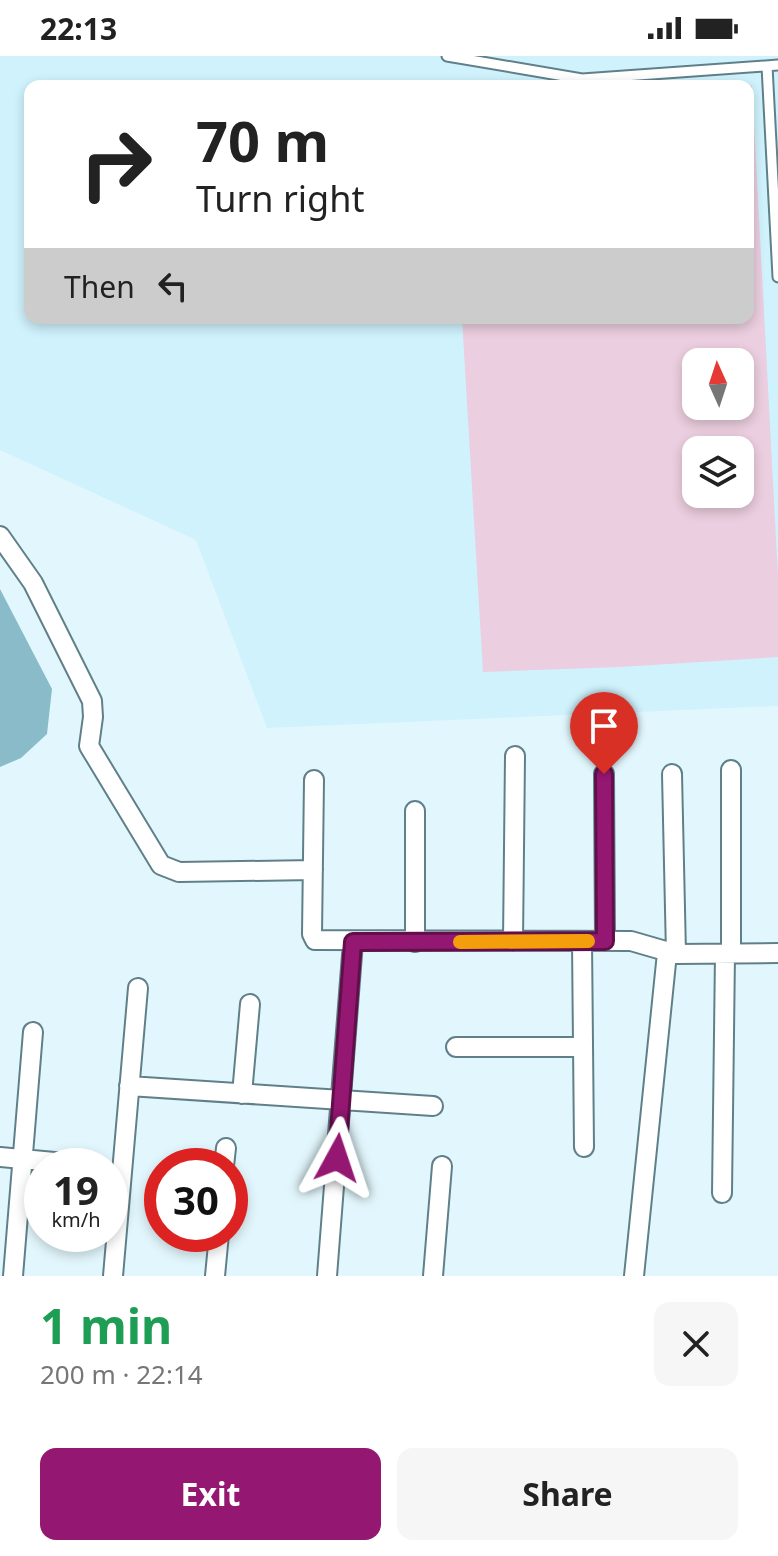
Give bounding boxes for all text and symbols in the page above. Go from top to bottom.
text: 22:13 [40,8,117,49]
text: 70 m [196,102,329,178]
icon: right [64,112,168,216]
text: Turn right [196,174,364,223]
icon: left [151,264,195,308]
text: Then [64,266,135,307]
north arrow [682,348,754,420]
map controls [682,348,754,508]
button: layers [682,436,754,508]
pin [570,692,638,774]
icon: arrive [582,704,626,748]
position arrow [295,1116,379,1200]
speed limit sign: 30 [144,1148,248,1252]
text: 19 [53,1162,99,1217]
text: km/h [51,1206,101,1233]
text: 1 min [40,1293,172,1358]
button: close [654,1302,738,1386]
text: 200 m · 22:14 [40,1356,203,1392]
button: Exit [40,1448,381,1540]
button: Share [397,1448,738,1540]

